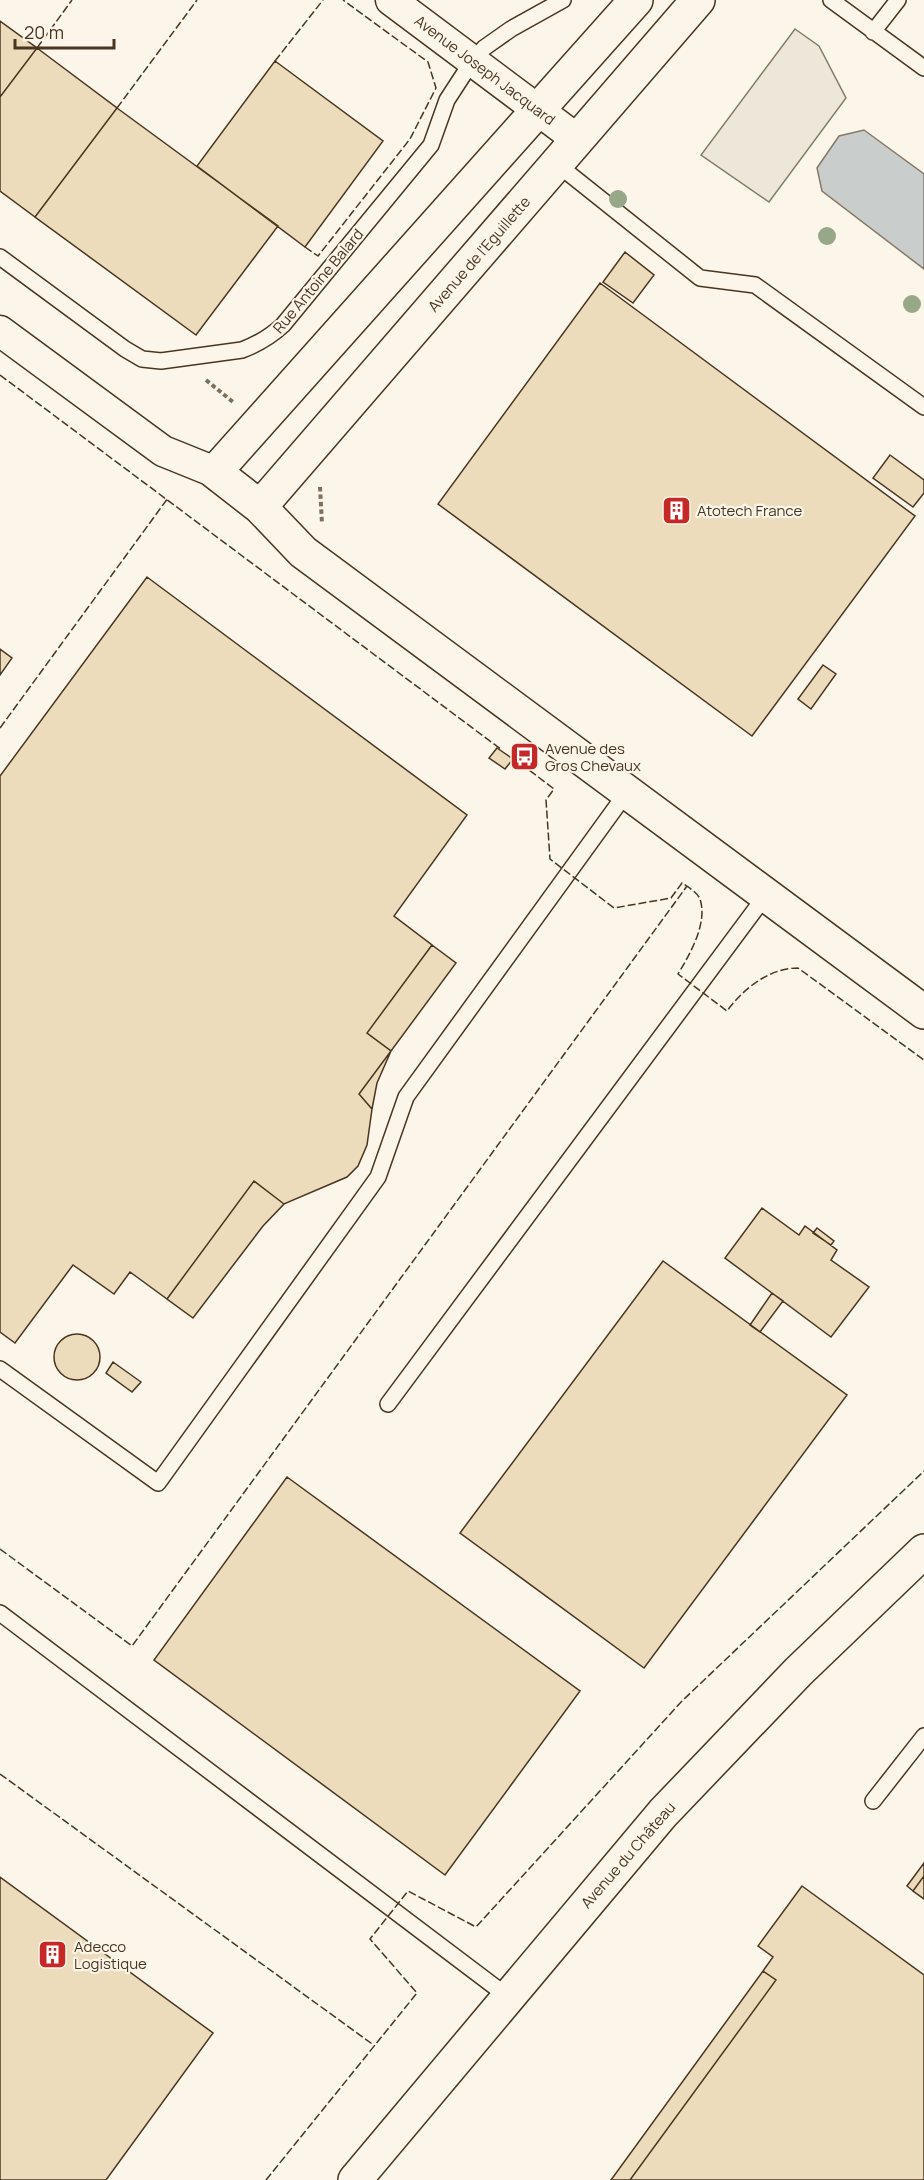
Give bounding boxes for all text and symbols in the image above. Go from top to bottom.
street label: Avenue Joseph Jacquard [410,10,560,130]
scale bar [15,12,114,50]
text: 20 m [24,20,64,44]
street label: Avenue de l'Eguillette [423,192,535,316]
street label: Rue Antoine Balard [268,224,368,338]
building icon: Atotech France [660,494,692,526]
place label: Atotech France [697,500,802,521]
place label: Avenue des Gros Chevaux [545,738,641,776]
bus stop icon: Avenue des Gros Chevaux [508,741,540,773]
street label: Avenue du Château [576,1797,680,1913]
place label: Adecco Logistique [74,1936,147,1974]
building icon: Adecco Logistique [37,1939,69,1971]

